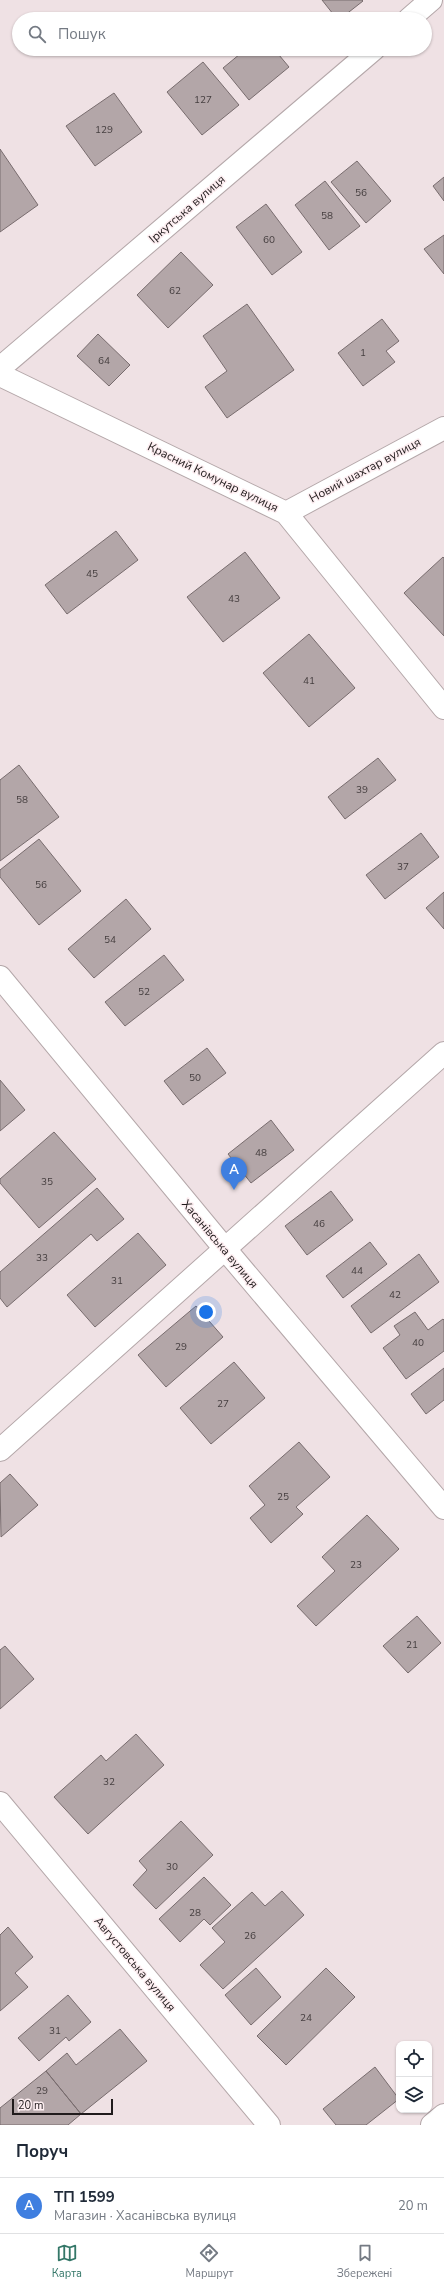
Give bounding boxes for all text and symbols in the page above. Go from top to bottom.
search box [12,12,432,56]
icon: search [26,23,48,45]
text: Пошук [58,24,106,44]
house number: 127 [194,93,212,107]
house number: 129 [95,123,113,137]
street label: Іркутська вулиця [145,171,229,247]
house number: 56 [355,186,367,200]
house number: 58 [321,209,333,223]
house number: 60 [263,233,275,247]
house number: 62 [169,284,181,298]
house number: 1 [360,346,366,360]
house number: 64 [98,354,110,368]
street label: Новий шахтар вулиця [306,434,424,506]
street label: Красний Комунар вулиця [145,438,281,516]
house number: 45 [86,567,98,581]
house number: 43 [228,592,240,606]
house number: 41 [303,674,315,688]
house number: 39 [356,783,368,797]
house number: 58 [16,793,28,807]
house number: 37 [397,860,409,874]
house number: 56 [35,878,47,892]
house number: 54 [104,933,116,947]
house number: 52 [138,985,150,999]
house number: 50 [189,1071,201,1085]
house number: 48 [255,1146,267,1160]
pin: A [221,1157,247,1190]
house number: 35 [41,1175,53,1189]
street label: Хасанівська вулиця [178,1196,262,1292]
house number: 46 [313,1217,325,1231]
house number: 33 [36,1251,48,1265]
house number: 44 [351,1264,363,1278]
house number: 31 [111,1274,123,1288]
house number: 42 [389,1288,401,1302]
your location [196,1302,216,1322]
house number: 40 [412,1336,424,1350]
house number: 29 [175,1340,187,1354]
house number: 27 [217,1397,229,1411]
house number: 25 [277,1490,289,1504]
house number: 23 [350,1558,362,1572]
house number: 21 [406,1638,418,1652]
house number: 32 [103,1775,115,1789]
house number: 30 [166,1860,178,1874]
house number: 28 [189,1906,201,1920]
street label: Августовська вулиця [91,1913,179,2015]
house number: 26 [244,1929,256,1943]
house number: 24 [300,2011,312,2025]
house number: 31 [49,2024,61,2038]
map controls [396,2041,432,2113]
button: locate [396,2041,432,2077]
button: layers [396,2077,432,2113]
house number: 29 [36,2084,48,2098]
scale bar [12,2097,113,2116]
text: 20 m [18,2098,43,2113]
text: Поруч [16,2140,68,2163]
text: ТП 1599 [54,2187,115,2207]
text: A [24,2197,34,2215]
text: 20 m [398,2197,428,2215]
text: Магазин · Хасанівська вулиця [54,2207,236,2225]
tab: Карта [52,2242,82,2281]
tab: Маршрут [186,2242,233,2281]
tab: Збережені [337,2242,392,2281]

